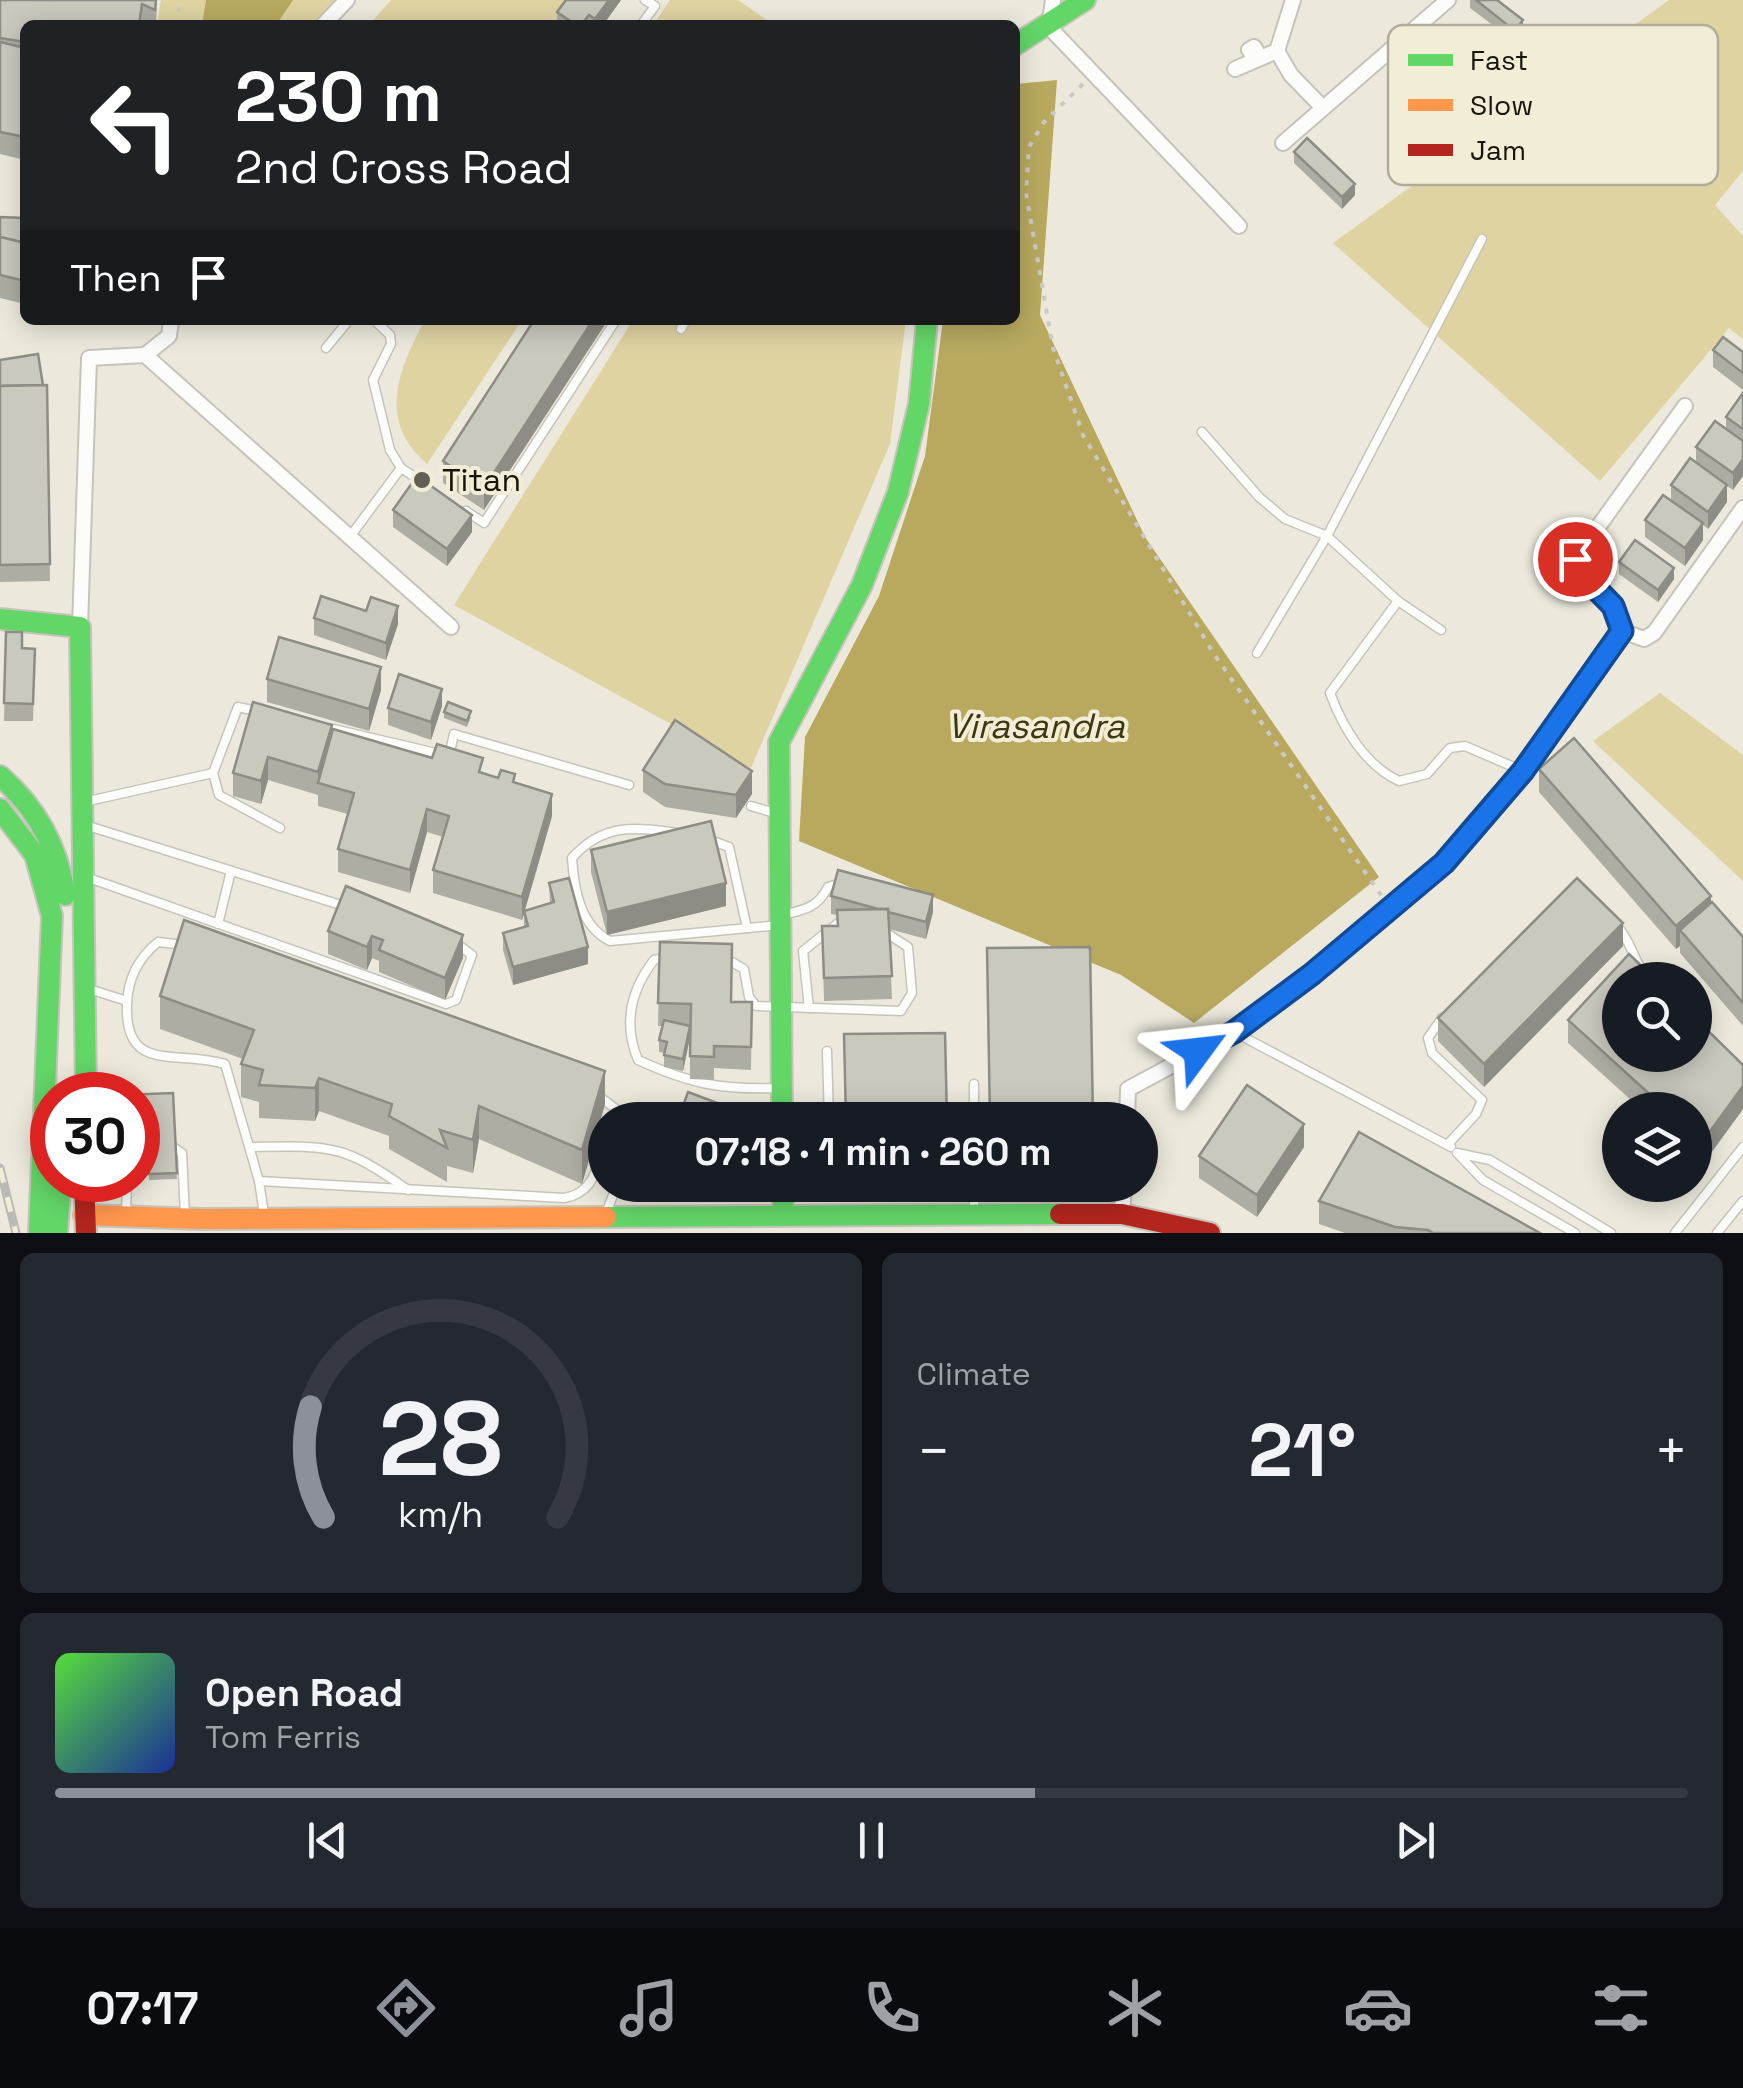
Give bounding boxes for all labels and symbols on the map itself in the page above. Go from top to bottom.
legend [1388,25,1718,185]
text: Fast [1470,42,1528,78]
text: Slow [1470,87,1533,123]
text: Jam [1470,132,1526,168]
place label: Titan [442,460,521,500]
marker: Titan [411,469,433,491]
pin [1533,517,1618,602]
water label: Virasandra [947,704,1126,748]
position arrow [1146,999,1250,1103]
speed limit sign: 30 [30,1072,160,1202]

